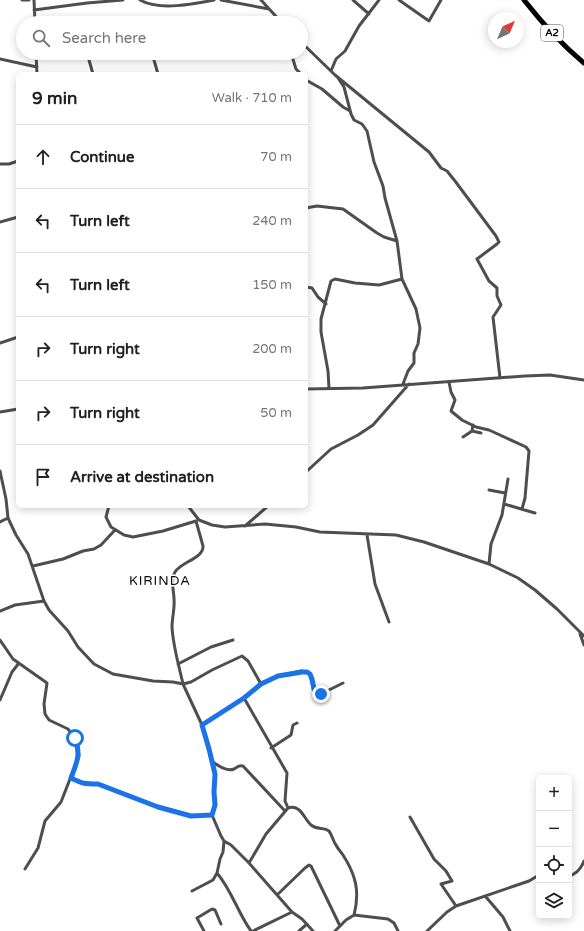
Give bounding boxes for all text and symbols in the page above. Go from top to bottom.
north arrow [488,12,524,48]
search box [16,16,308,60]
road number: A2 [541,25,563,41]
icon: search [30,27,52,49]
text: Search here [62,29,146,47]
text: 9 min [32,88,77,109]
text: Walk · 710 m [212,90,292,106]
icon: ahead [32,146,54,168]
text: Continue [70,148,134,166]
text: 70 m [260,149,292,165]
icon: left [32,210,54,232]
text: Turn left [70,212,130,230]
text: 240 m [252,213,292,229]
icon: left [32,274,54,296]
text: Turn left [70,276,130,294]
text: 150 m [252,277,292,293]
icon: right [32,338,54,360]
text: Turn right [70,340,140,358]
text: 200 m [252,341,292,357]
icon: right [32,402,54,424]
text: Turn right [70,404,140,422]
text: 50 m [260,405,292,421]
icon: arrive [32,466,54,488]
text: Arrive at destination [70,468,214,486]
district label: KIRINDA [129,573,191,589]
route end [312,685,330,703]
route start [66,729,84,747]
map controls [536,775,572,919]
button: + [536,775,572,811]
button: − [536,811,572,847]
button: locate [536,847,572,883]
button: layers [536,883,572,919]

